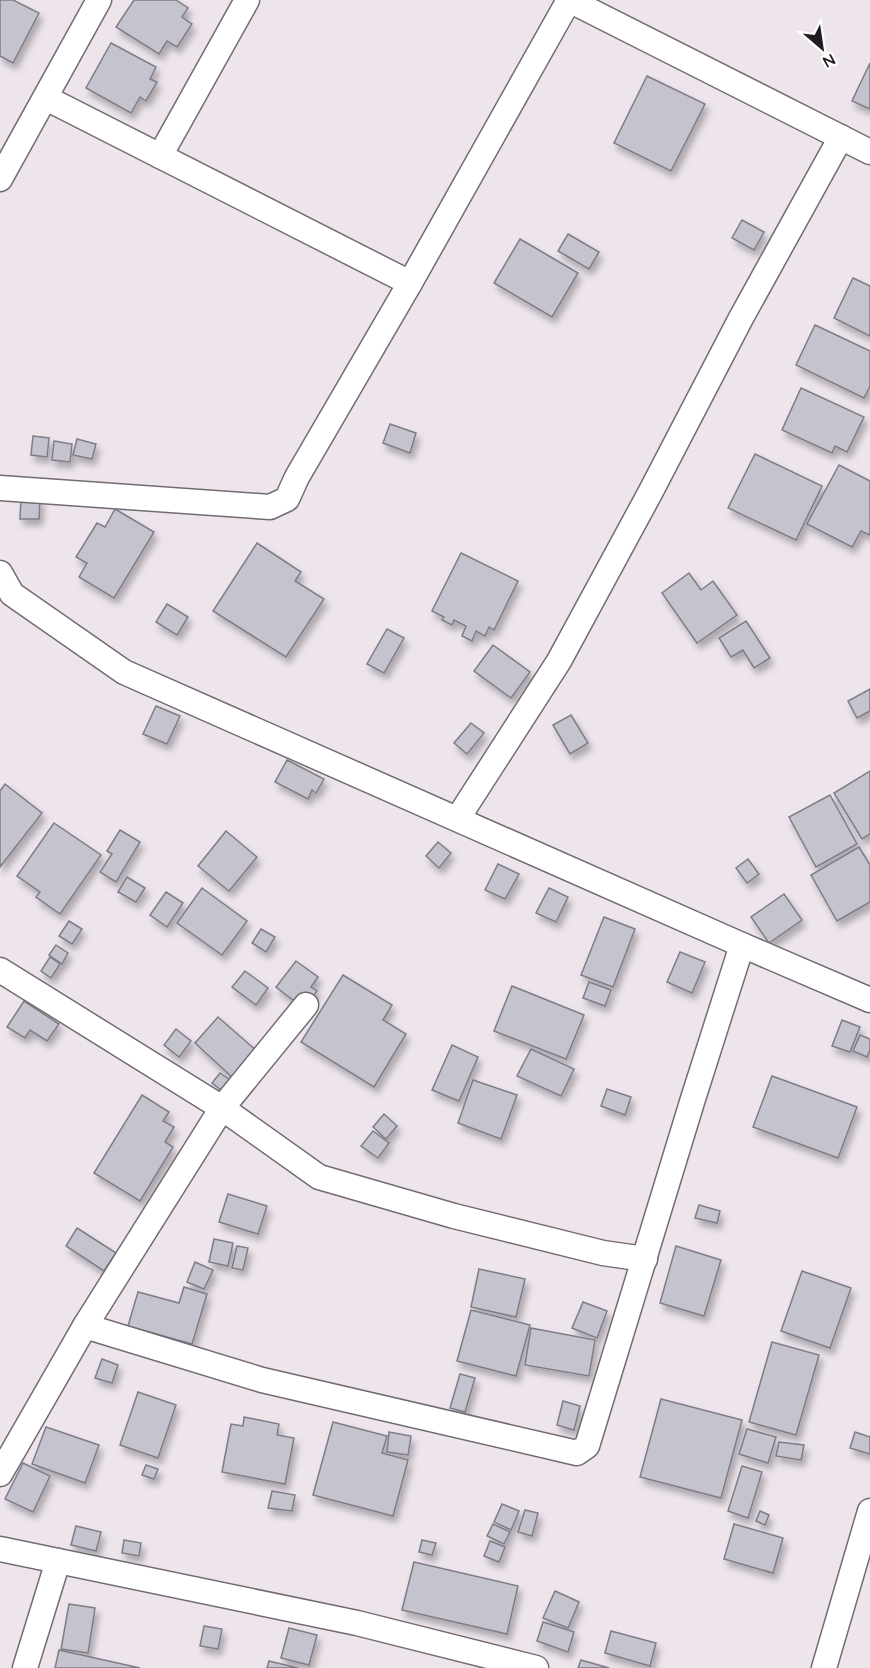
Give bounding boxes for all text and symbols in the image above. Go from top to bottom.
north arrow [792,18,852,78]
text: N [819,50,839,73]

